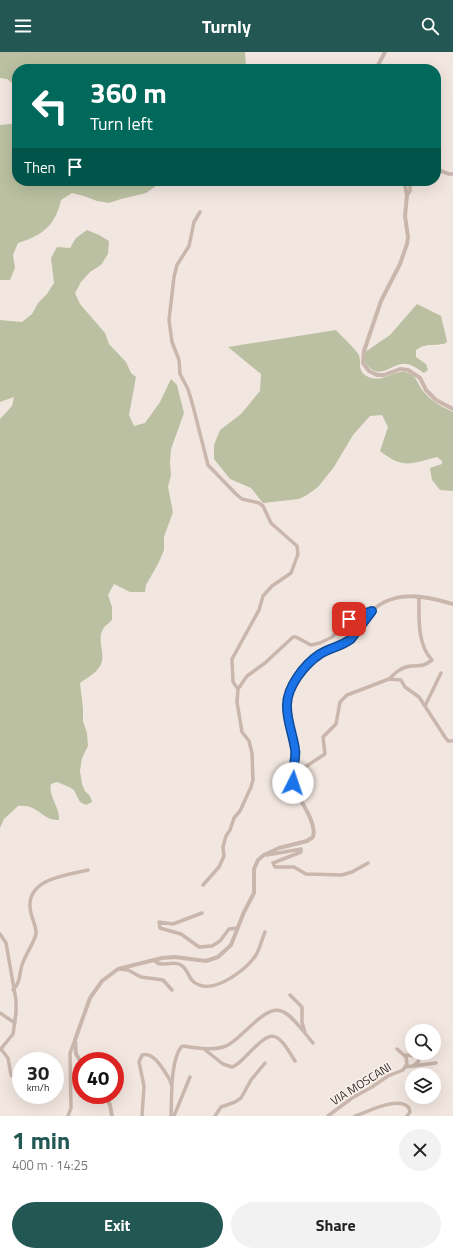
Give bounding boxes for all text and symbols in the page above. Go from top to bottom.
text: Turnly [202,13,251,40]
icon: menu [12,15,34,37]
icon: search [419,15,441,37]
text: 360 m [90,71,167,114]
icon: left [24,80,76,132]
text: Turn left [90,110,153,137]
text: Then [24,156,56,179]
icon: arrive [64,156,86,178]
pin [332,602,366,636]
icon: arrive [338,608,360,630]
position arrow [272,762,314,804]
map controls [405,1024,441,1104]
button: search [405,1024,441,1060]
speed limit sign: 40 [72,1052,124,1104]
text: 30 [27,1057,49,1088]
street label: VIA MOSCANI [326,1057,395,1110]
button: layers [405,1068,441,1104]
text: km/h [27,1080,49,1095]
text: 1 min [12,1122,70,1158]
button: close [399,1129,441,1171]
text: 400 m · 14:25 [12,1155,88,1175]
button: Exit [12,1202,223,1248]
button: Share [231,1202,441,1248]

